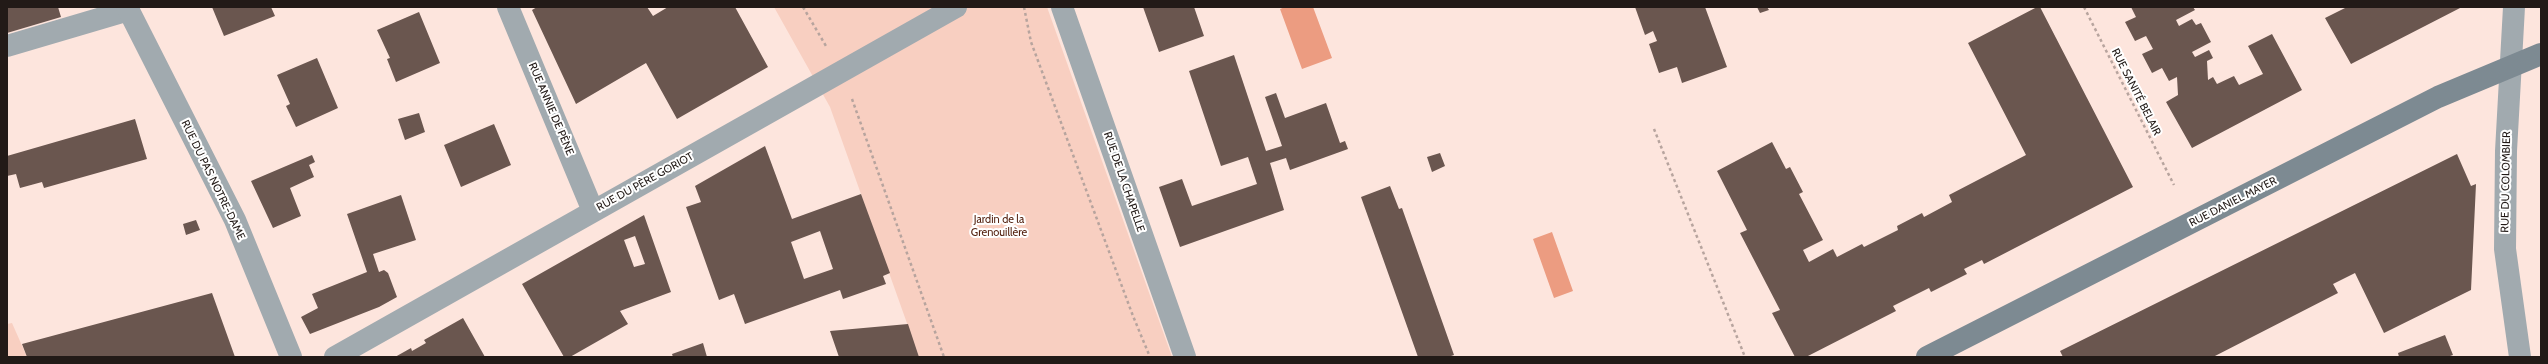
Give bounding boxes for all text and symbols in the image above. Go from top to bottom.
street label: RUE SANITÉ BELAIR [2108,46,2164,138]
street label: RUE ANNIE DE PÈNE [525,61,577,157]
street label: RUE DU PAS NOTRE-DAME [178,118,248,242]
street label: RUE DE LA CHAPELLE [1101,130,1147,234]
street label: RUE DU COLOMBIER [2499,131,2513,233]
street label: RUE DU PÈRE GORIOT [594,150,696,214]
street label: RUE DANIEL MAYER [2187,174,2279,230]
park label: Jardin de la Grenouillère [971,213,1027,239]

